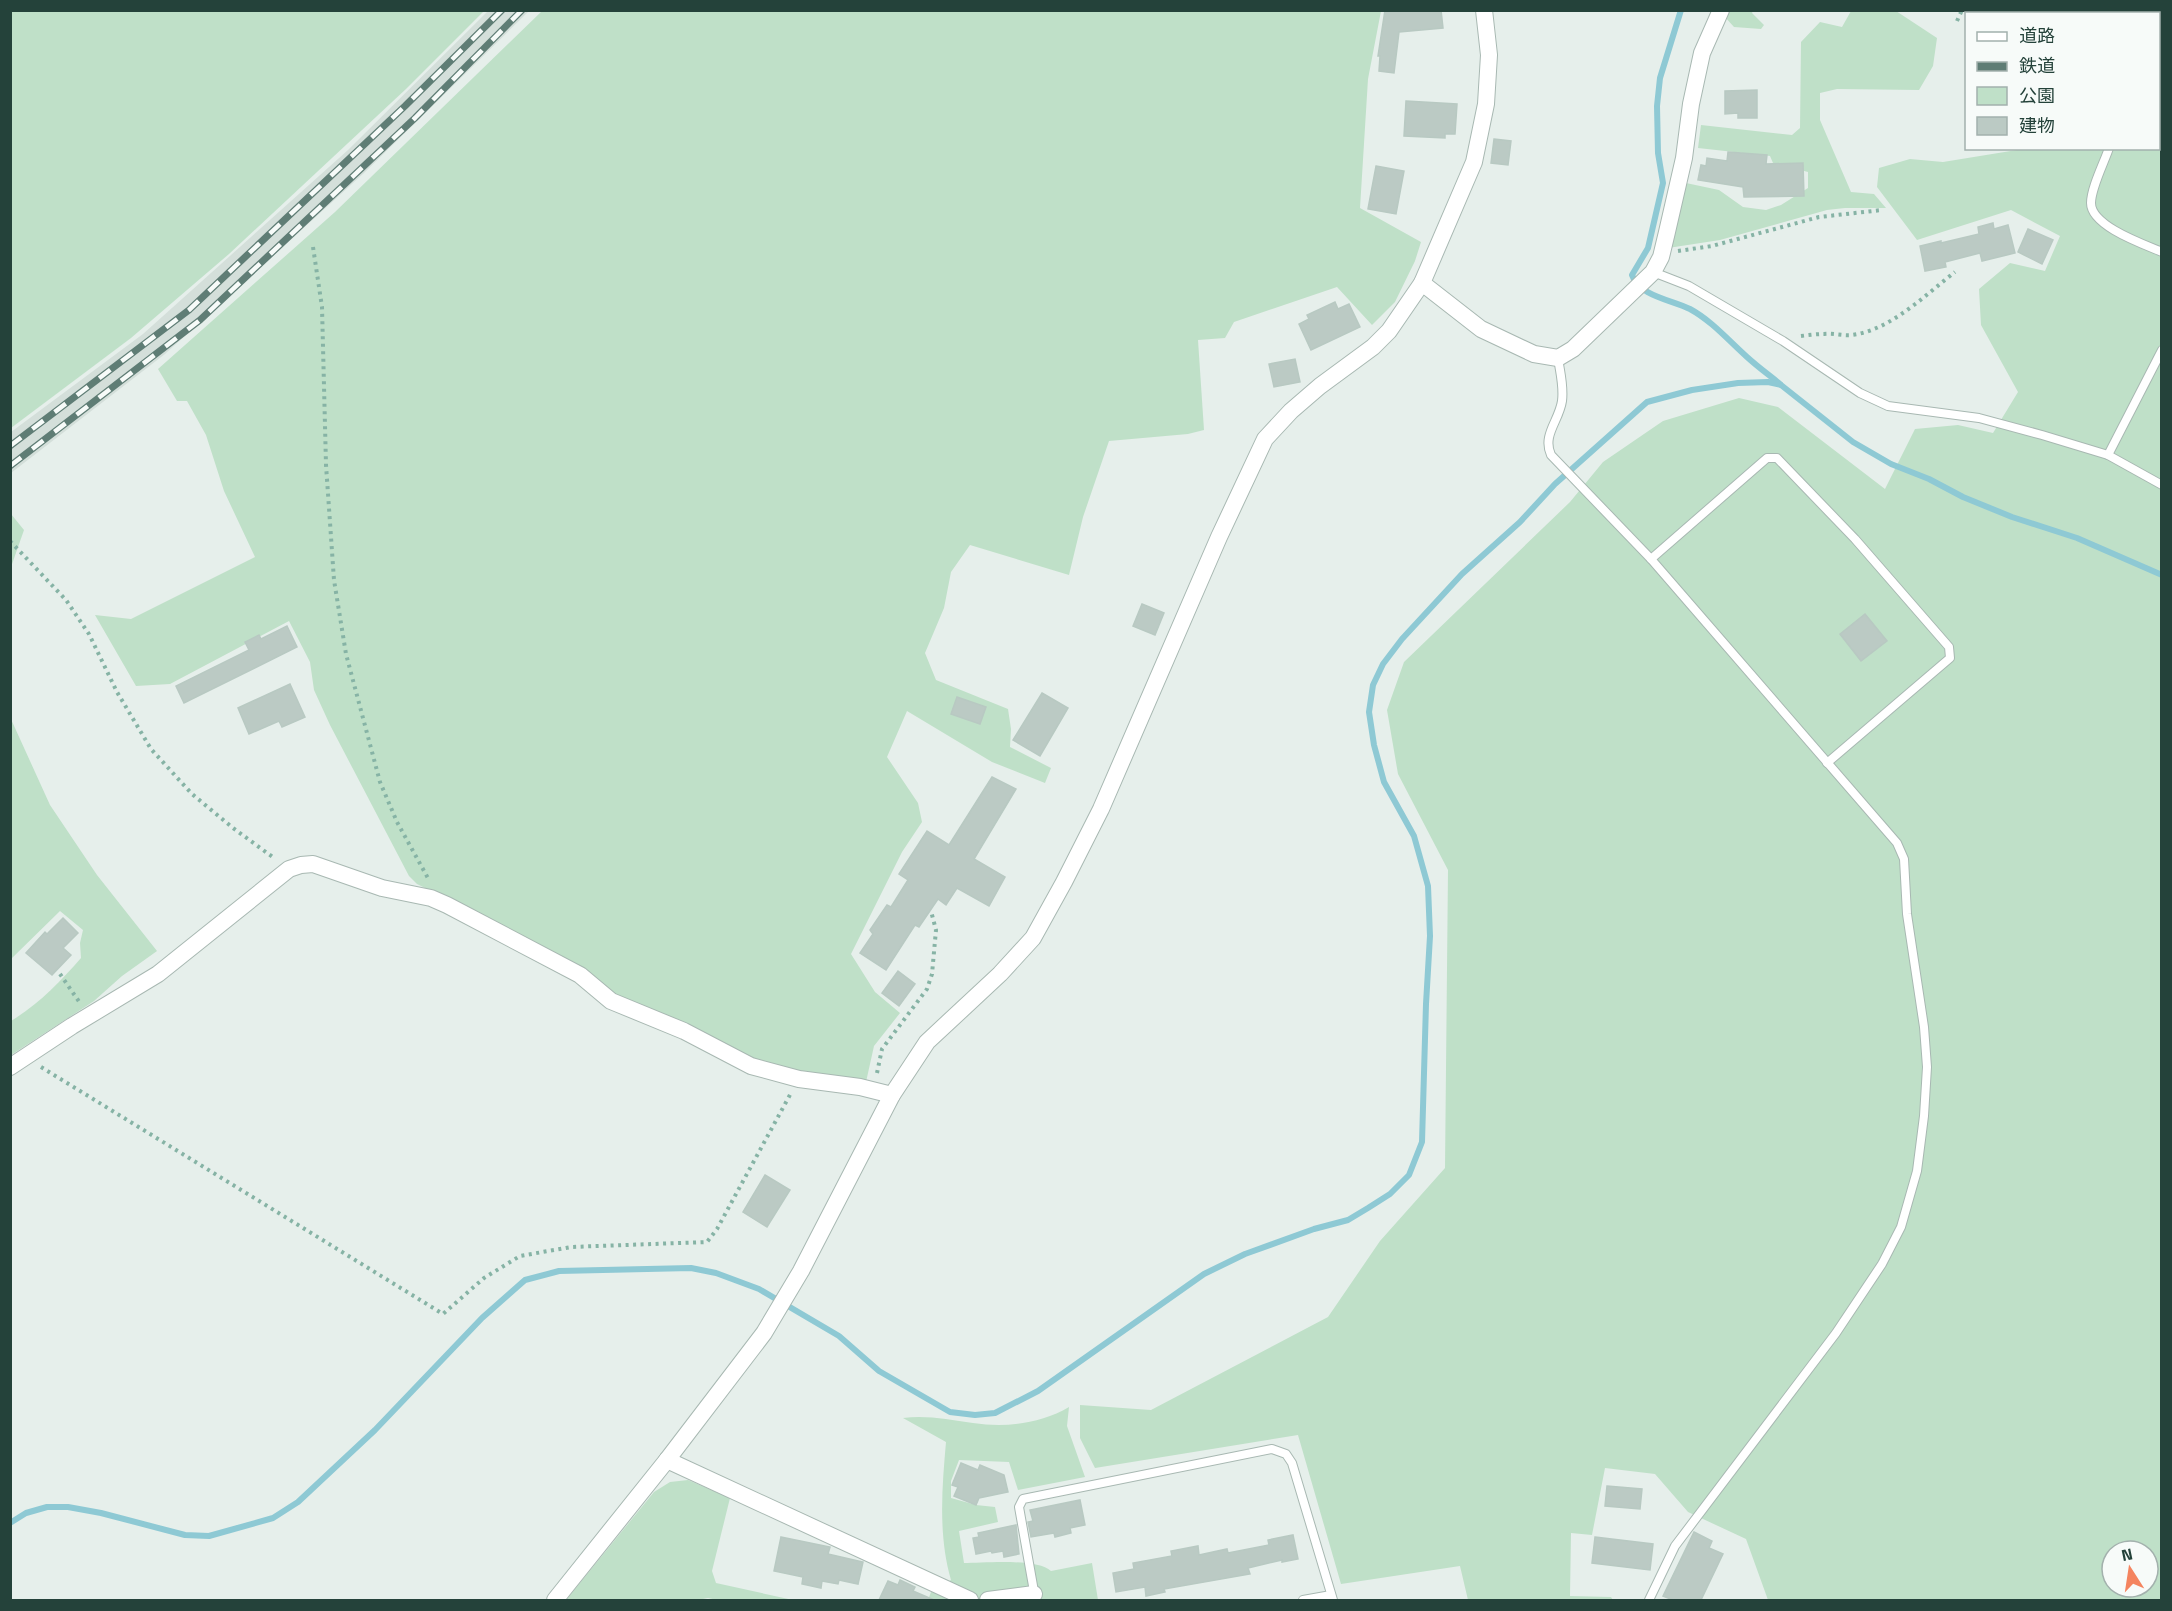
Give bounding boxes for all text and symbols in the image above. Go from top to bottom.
legend [1965,12,2160,150]
text: 道路 [2019,22,2055,49]
text: 鉄道 [2019,52,2055,79]
text: 公園 [2019,82,2055,109]
text: 建物 [2019,112,2055,139]
north arrow [2100,1539,2160,1599]
text: N [2119,1541,2135,1567]

